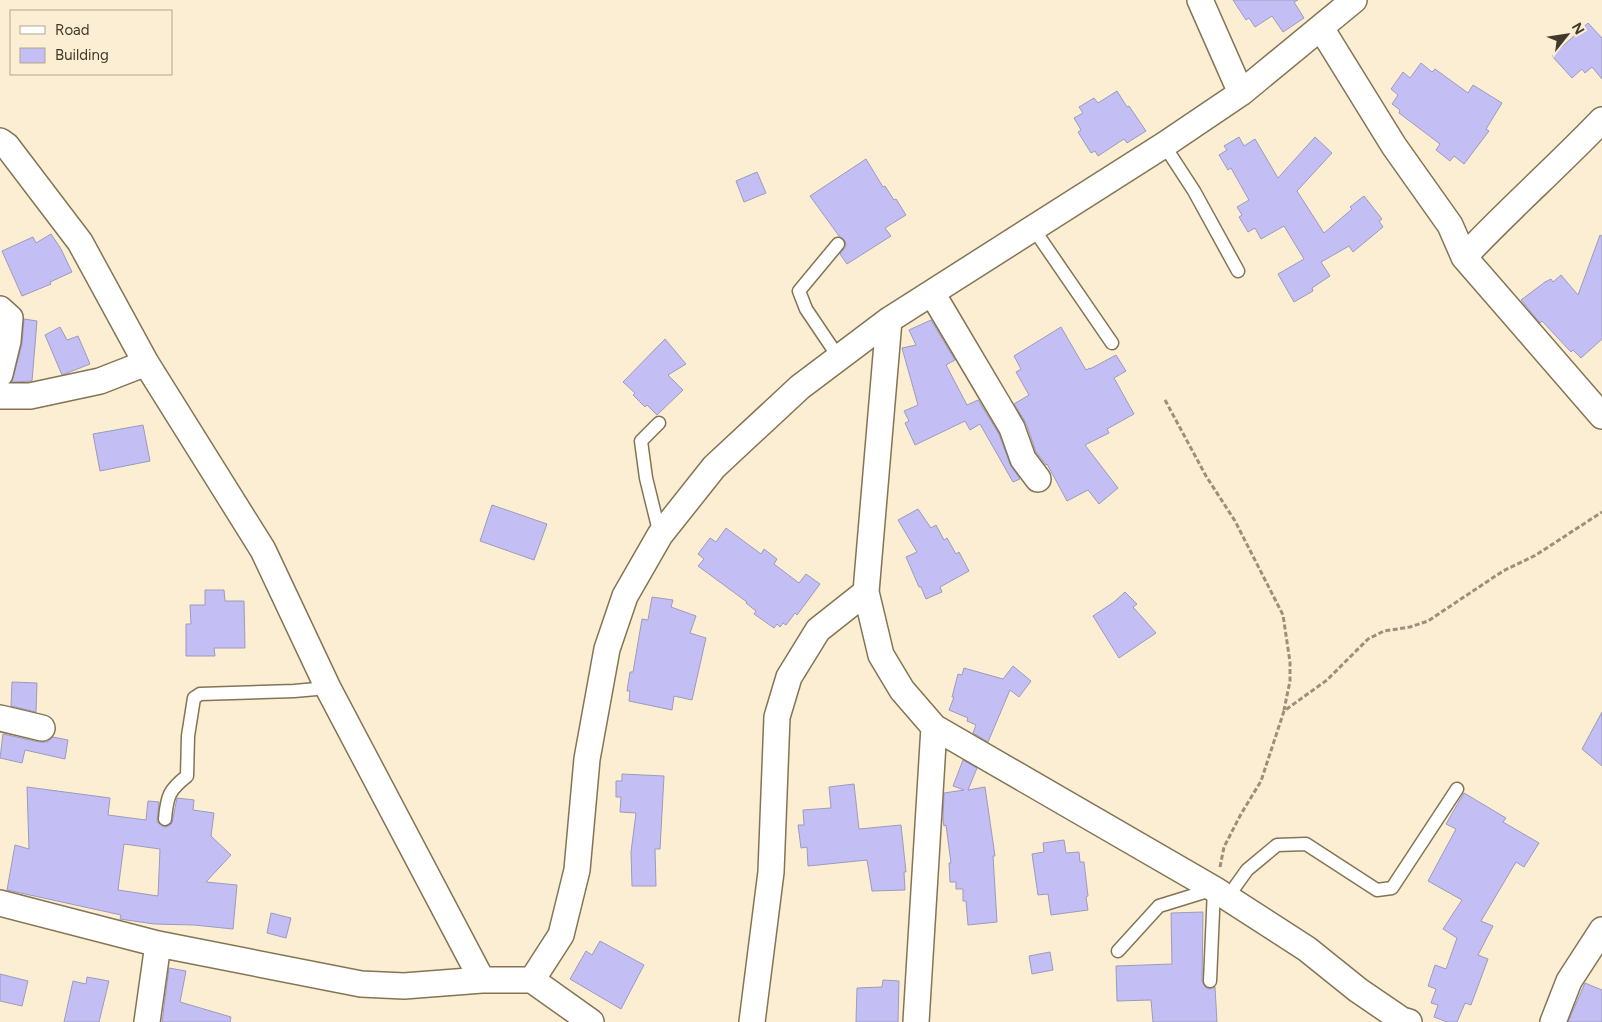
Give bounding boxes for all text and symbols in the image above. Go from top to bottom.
legend [10,10,172,75]
north arrow [1542,10,1592,60]
text: N [1568,20,1588,38]
text: Road [55,21,90,39]
text: Building [55,46,109,64]

